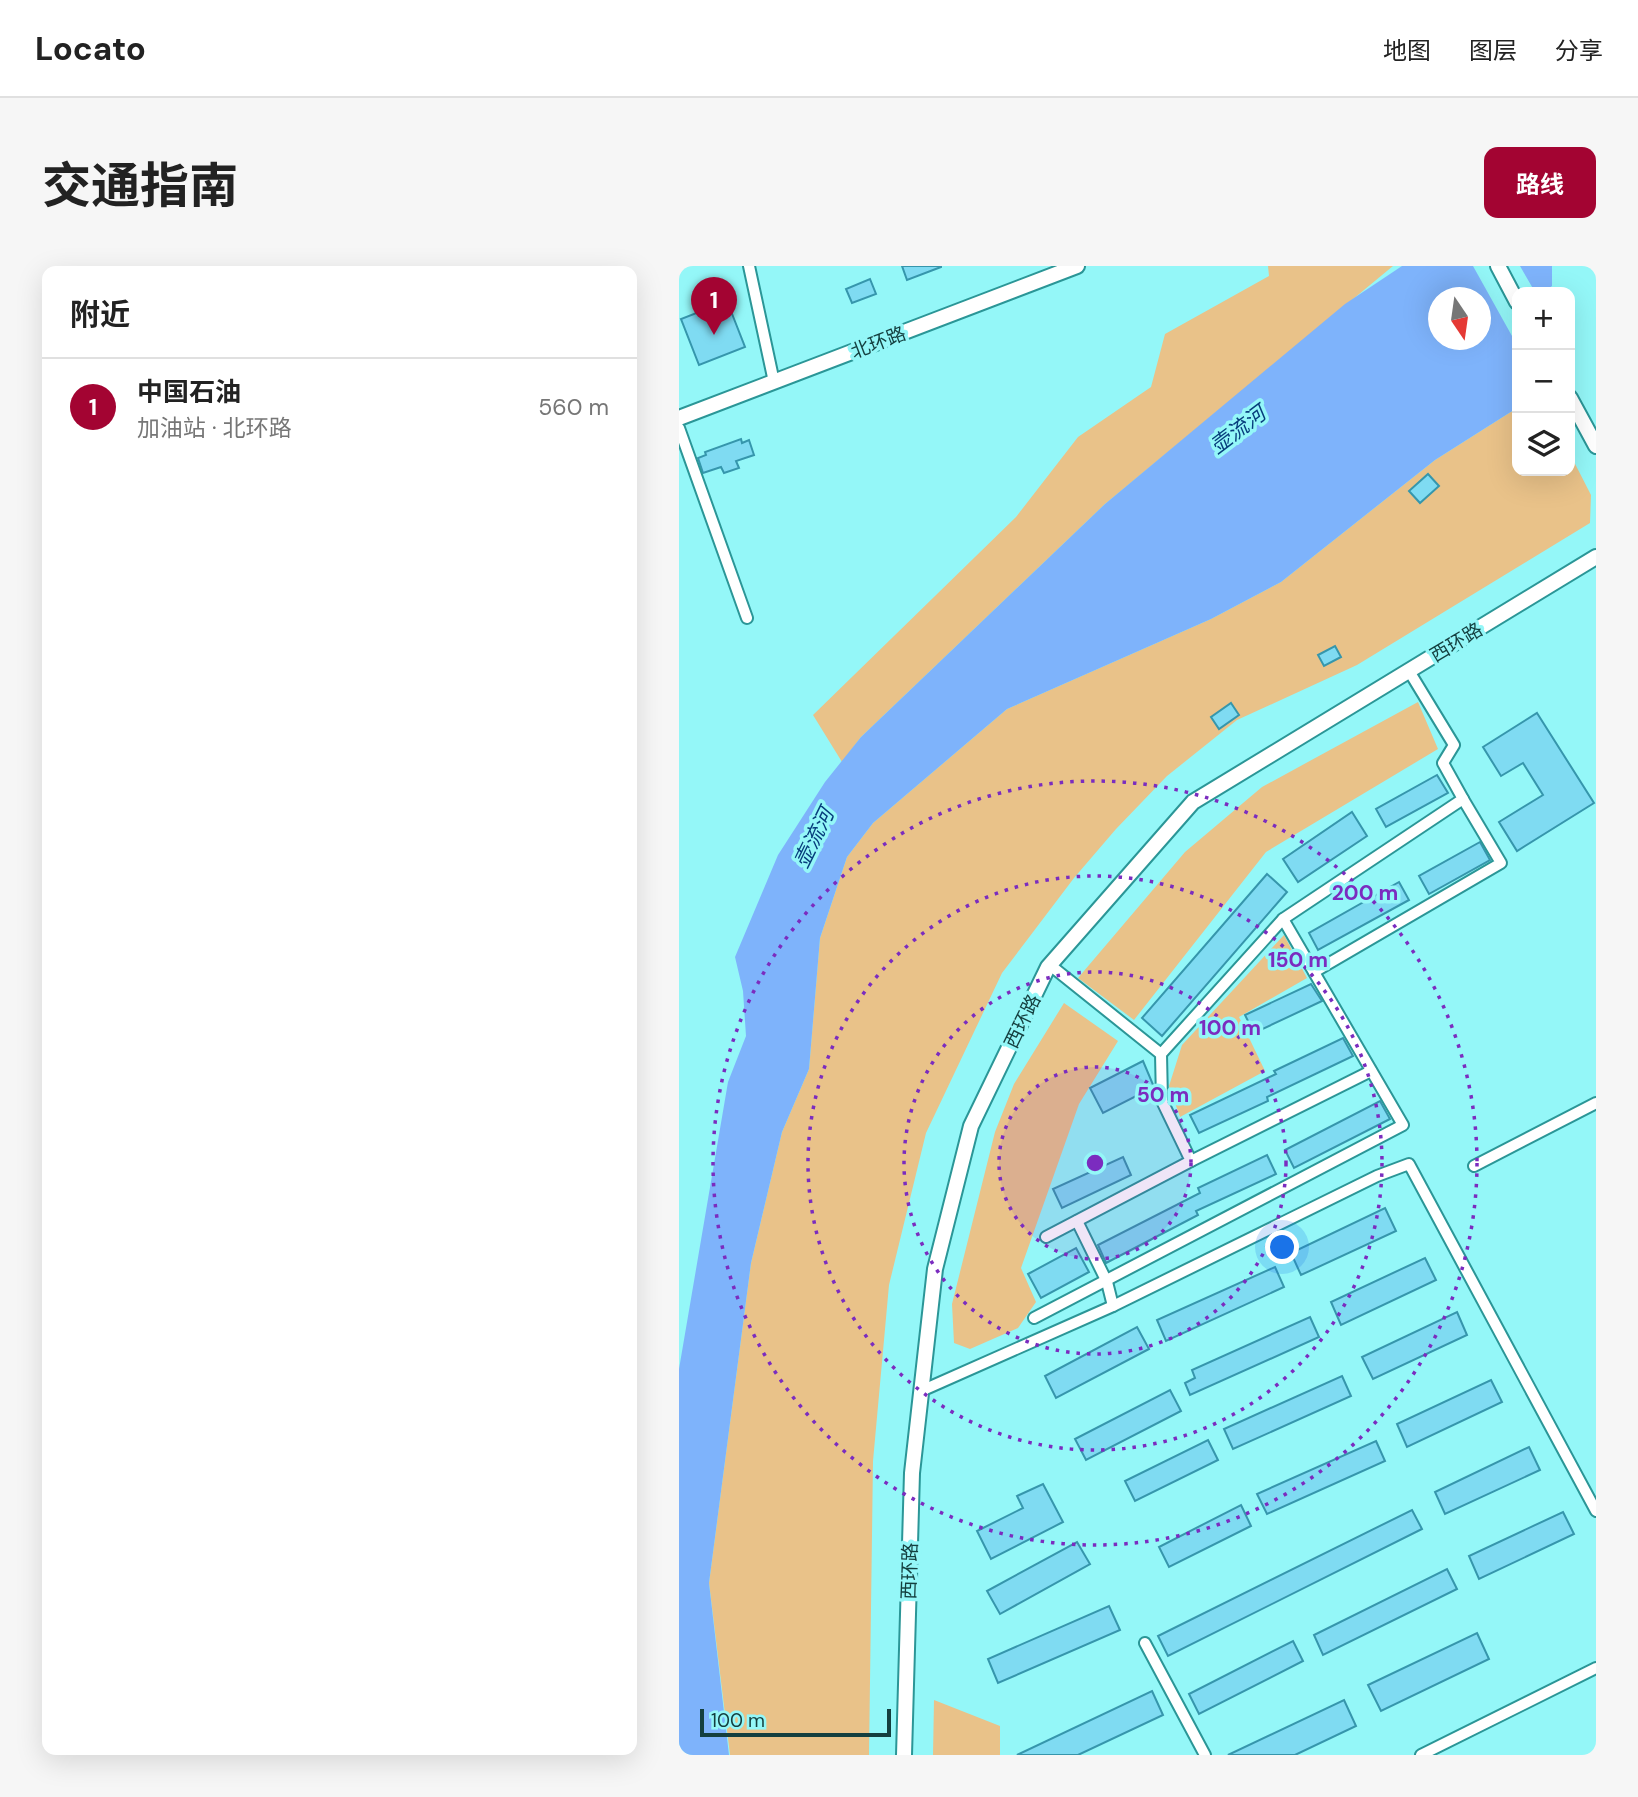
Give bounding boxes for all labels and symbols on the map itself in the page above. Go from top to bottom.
pin: 1 [691,277,737,335]
north arrow [1428,287,1491,350]
street label: 北环路 [847,321,909,364]
water label: 壶流河 [1204,397,1275,460]
street label: 西环路 [1425,617,1487,668]
water label: 壶流河 [788,800,842,872]
text: 200 m [1332,879,1398,907]
text: 150 m [1268,946,1328,974]
street label: 西环路 [999,990,1046,1052]
text: 100 m [1199,1014,1261,1042]
text: 50 m [1137,1081,1189,1109]
centre of rings [1083,1151,1107,1175]
your location [1265,1230,1299,1264]
street label: 西环路 [896,1542,923,1600]
scale bar [700,1706,891,1738]

